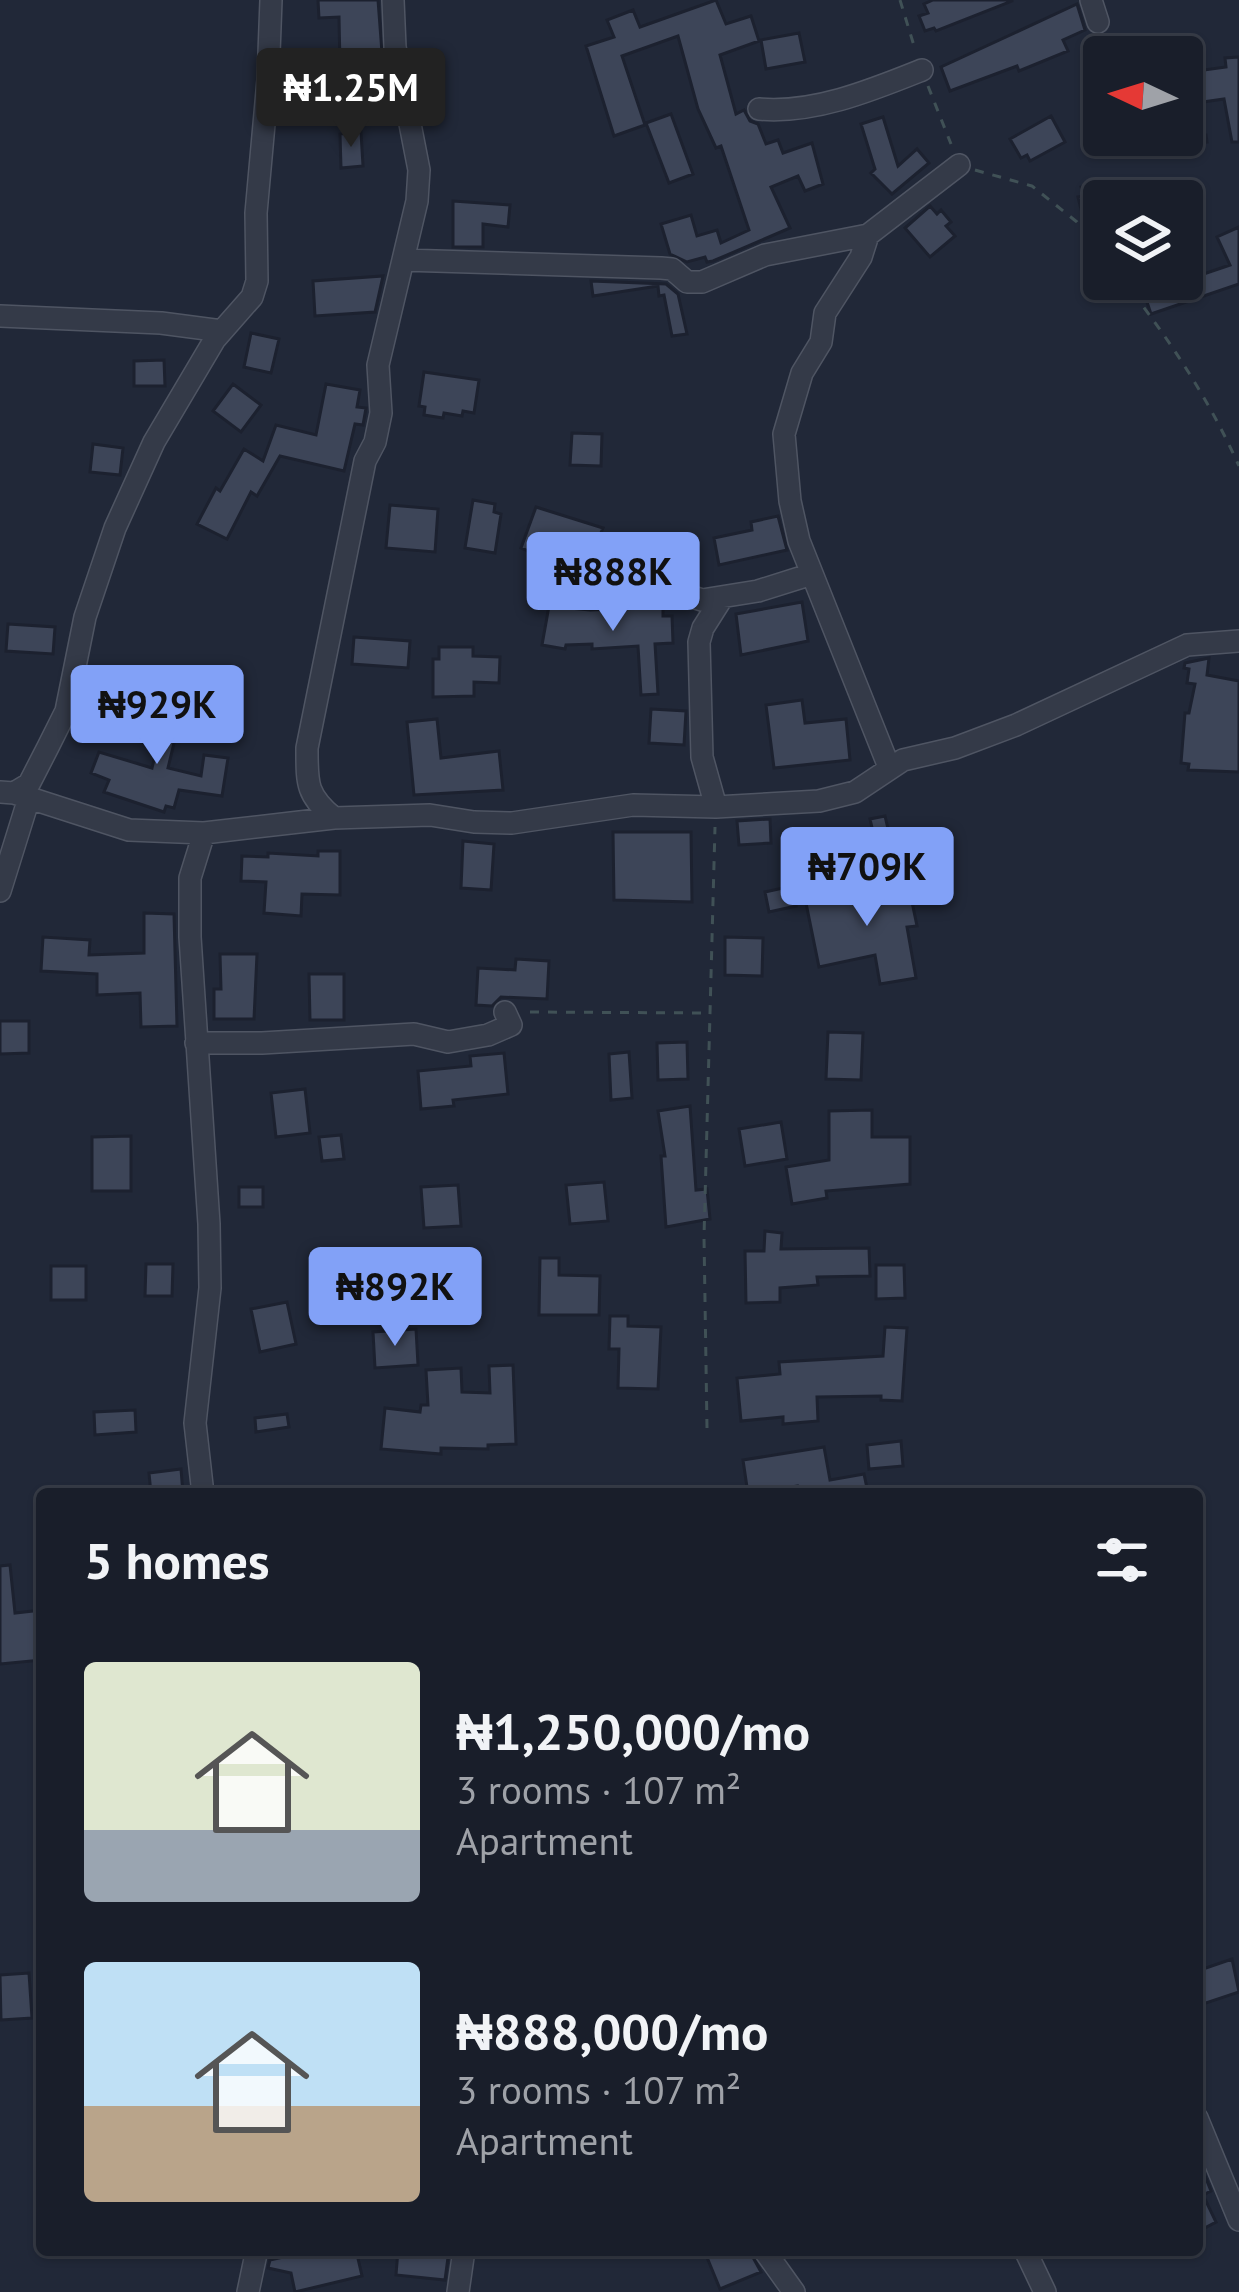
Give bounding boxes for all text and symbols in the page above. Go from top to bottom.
north arrow [1083,36,1203,156]
map controls [1083,36,1203,300]
pin: ₦1.25M [253,48,449,150]
text: ₦1.25M [283,61,419,112]
button: layers [1083,180,1203,300]
pin: ₦888K [529,532,697,634]
text: ₦888K [554,545,672,596]
pin: ₦929K [73,665,241,767]
text: ₦929K [98,678,216,729]
pin: ₦709K [783,827,951,929]
text: ₦709K [808,840,926,891]
pin: ₦892K [311,1247,479,1349]
text: ₦892K [336,1260,454,1311]
text: 5 homes [84,1527,270,1593]
icon: filters [1089,1527,1155,1593]
text: ₦1,250,000/mo [456,1698,810,1764]
icon: home [180,1710,324,1854]
text: 3 rooms · 107 m² [456,1764,741,1815]
text: Apartment [456,1815,633,1866]
text: ₦888,000/mo [456,1998,768,2064]
icon: home [180,2010,324,2154]
text: 3 rooms · 107 m² [456,2064,741,2115]
text: Apartment [456,2115,633,2166]

